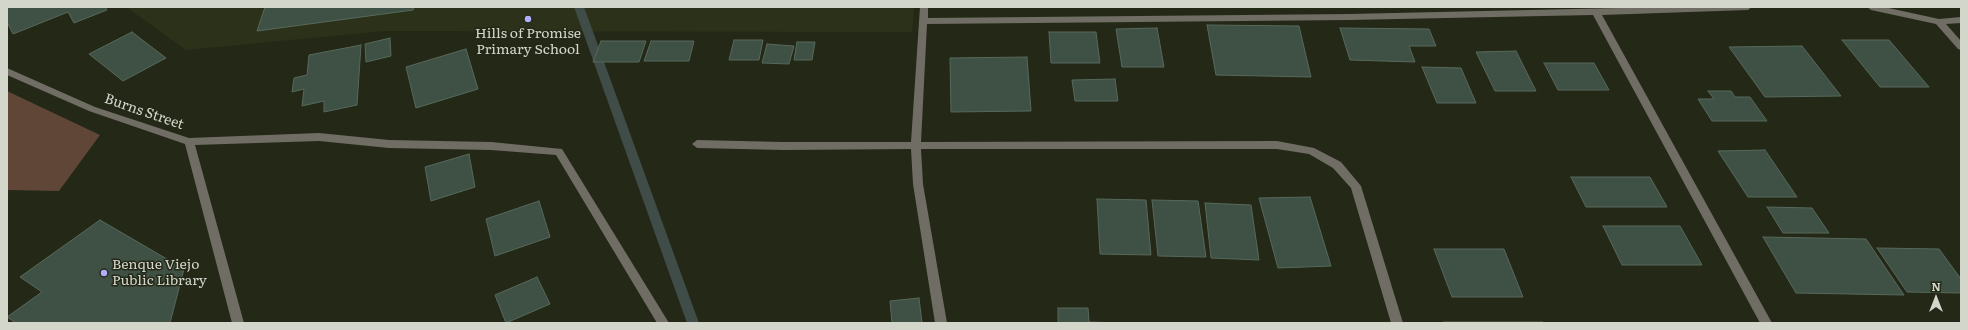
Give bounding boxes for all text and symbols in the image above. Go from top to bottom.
marker: Hills of Promise Primary School [523,14,533,24]
place label: Hills of Promise Primary School [475,26,581,58]
street label: Burns Street [102,91,186,133]
place label: Benque Viejo Public Library [112,257,207,290]
marker: Benque Viejo Public Library [99,268,109,278]
north arrow [1916,278,1956,318]
text: N [1931,278,1941,294]

